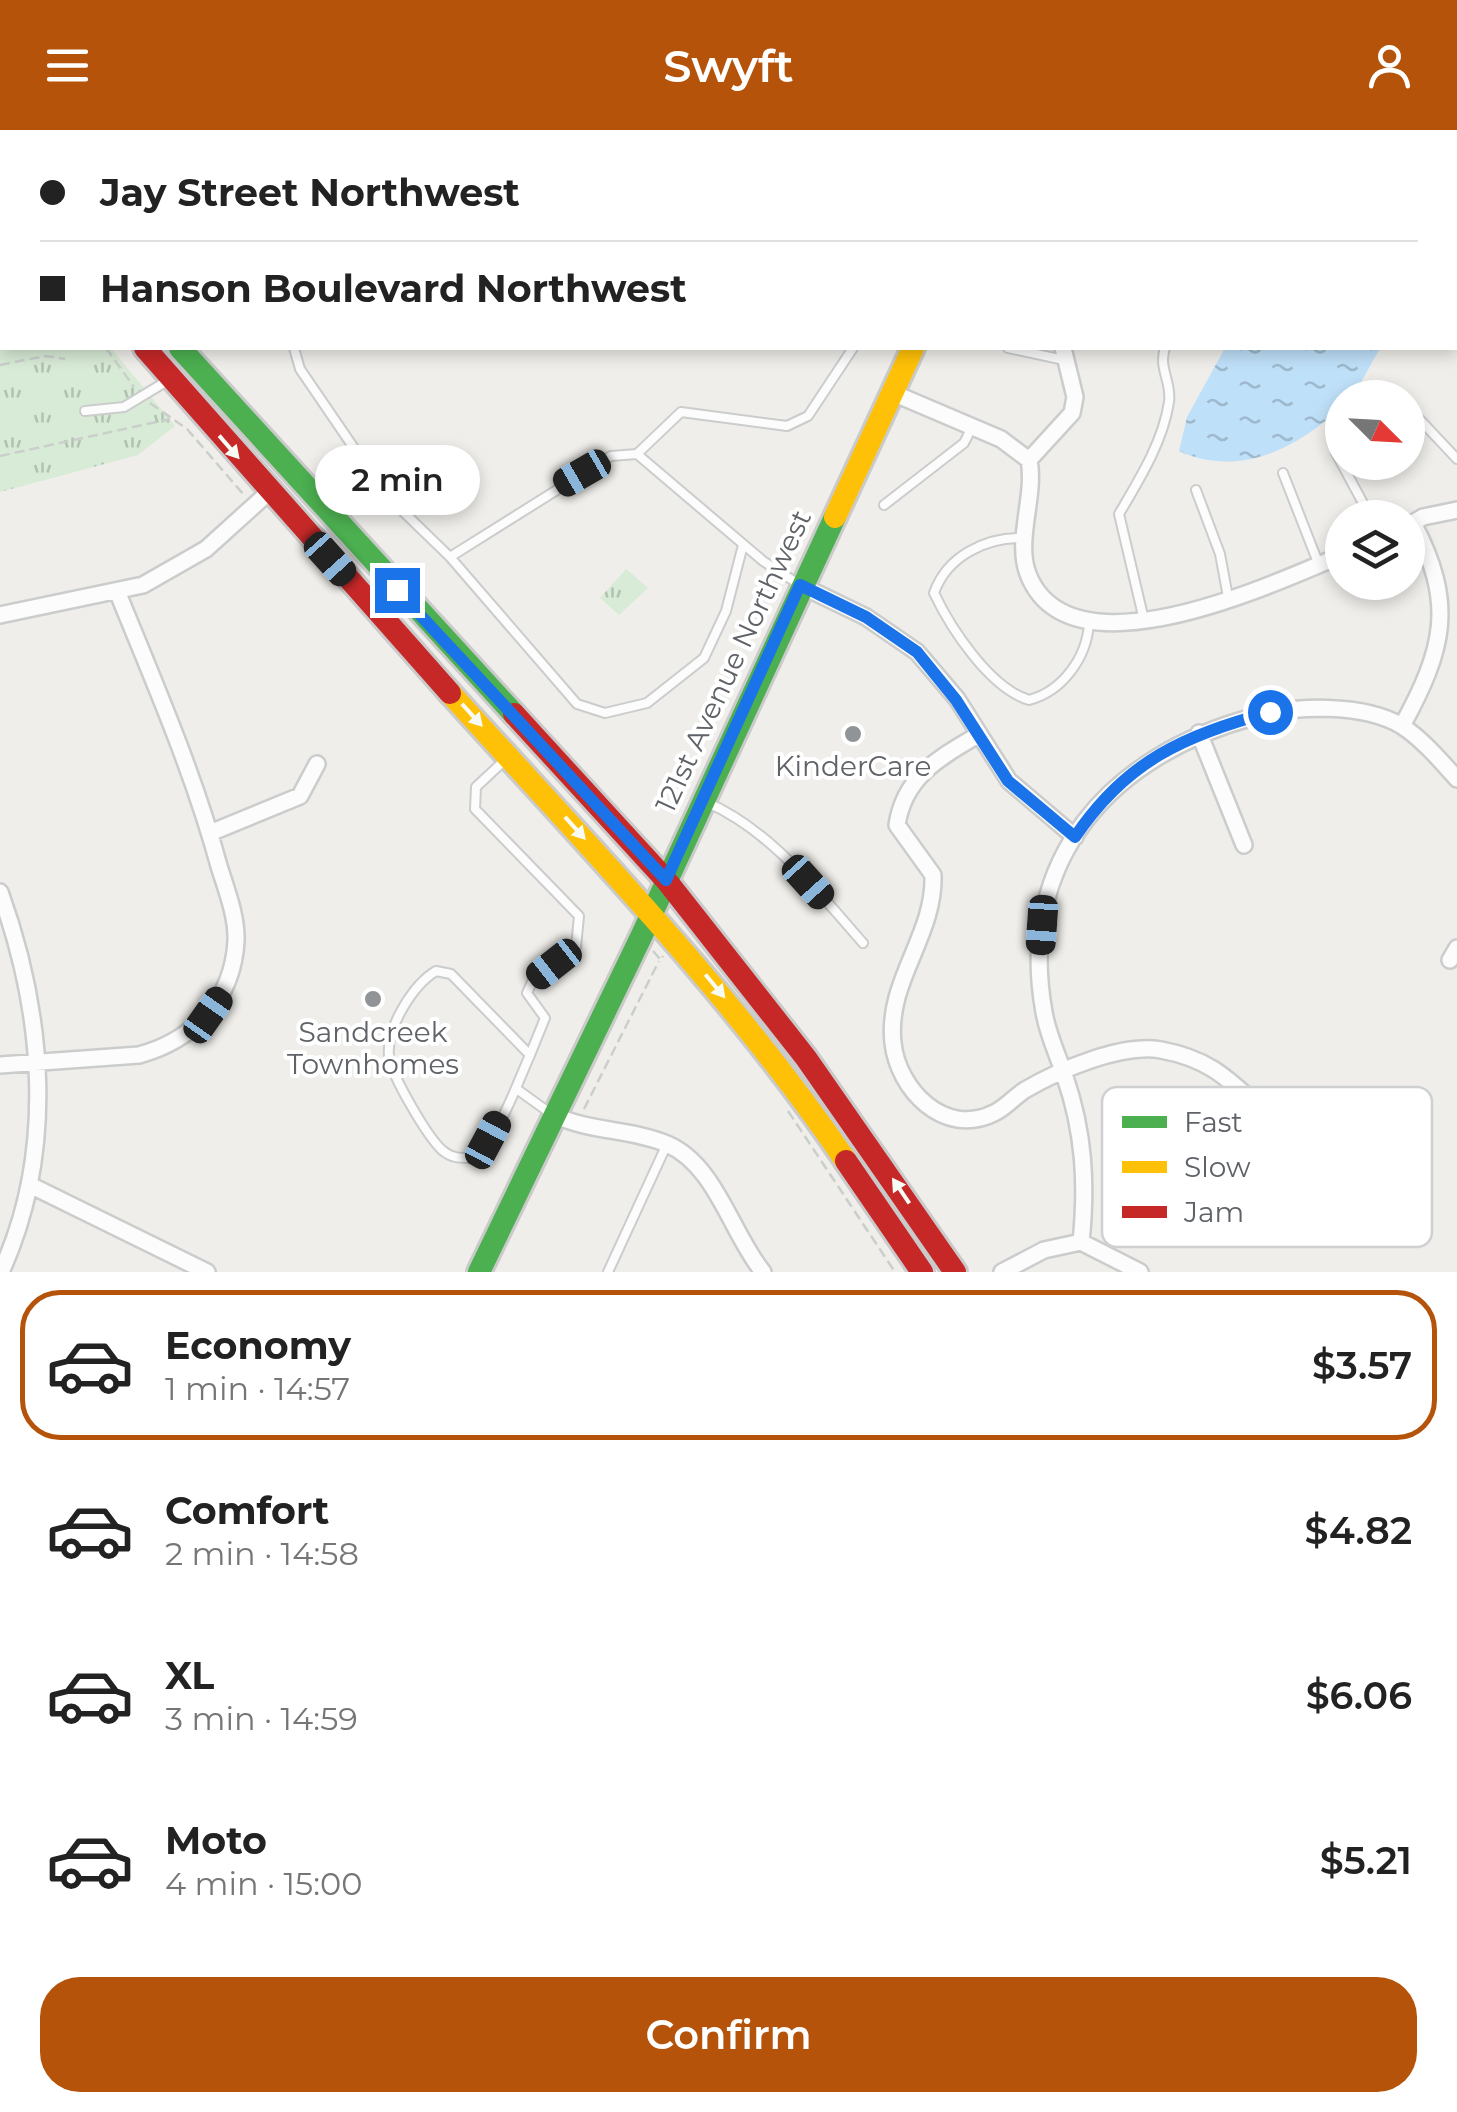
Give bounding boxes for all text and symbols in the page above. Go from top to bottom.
icon: menu [40,38,95,93]
text: Swyft [663,38,794,93]
icon: person [1362,38,1417,93]
text: Jay Street Northwest [100,169,520,216]
text: Hanson Boulevard Northwest [100,265,687,312]
north arrow [1325,380,1425,480]
map controls [1325,380,1425,600]
one-way arrow [218,434,240,459]
callout: 2 min [314,445,480,515]
car [549,445,615,501]
text: 2 min [351,460,444,499]
button: layers [1325,500,1425,600]
street label: 121st Avenue Northwest [648,504,818,818]
car [299,527,361,591]
route end [375,568,420,613]
route start [1248,690,1293,735]
one-way arrow [461,702,483,727]
marker: KinderCare [842,723,864,745]
place label: KinderCare [775,749,931,783]
one-way arrow [563,816,586,840]
car [777,850,839,914]
car [1025,894,1059,956]
car [521,934,587,994]
one-way arrow [704,974,725,999]
car [179,982,237,1048]
marker: Sandcreek Townhomes [362,988,384,1010]
place label: Sandcreek Townhomes [287,1015,459,1081]
legend [1102,1087,1432,1247]
text: Fast [1184,1105,1243,1139]
car [461,1106,515,1174]
text: Slow [1184,1150,1251,1184]
one-way arrow [892,1177,911,1204]
text: Jam [1183,1195,1244,1229]
icon: car [45,1320,135,1410]
text: Economy [165,1322,351,1369]
text: $3.57 [1312,1342,1412,1389]
text: 1 min · 14:57 [165,1369,350,1408]
icon: car [45,1485,135,1575]
text: Comfort [165,1487,329,1534]
text: $4.82 [1305,1507,1412,1554]
text: 2 min · 14:58 [165,1534,359,1573]
icon: car [45,1650,135,1740]
text: XL [165,1652,214,1699]
text: $6.06 [1306,1672,1412,1719]
text: 3 min · 14:59 [165,1699,358,1738]
icon: car [45,1815,135,1905]
text: Moto [165,1817,267,1864]
text: $5.21 [1320,1837,1412,1884]
text: 4 min · 15:00 [165,1864,362,1903]
button: Confirm [40,1977,1417,2092]

